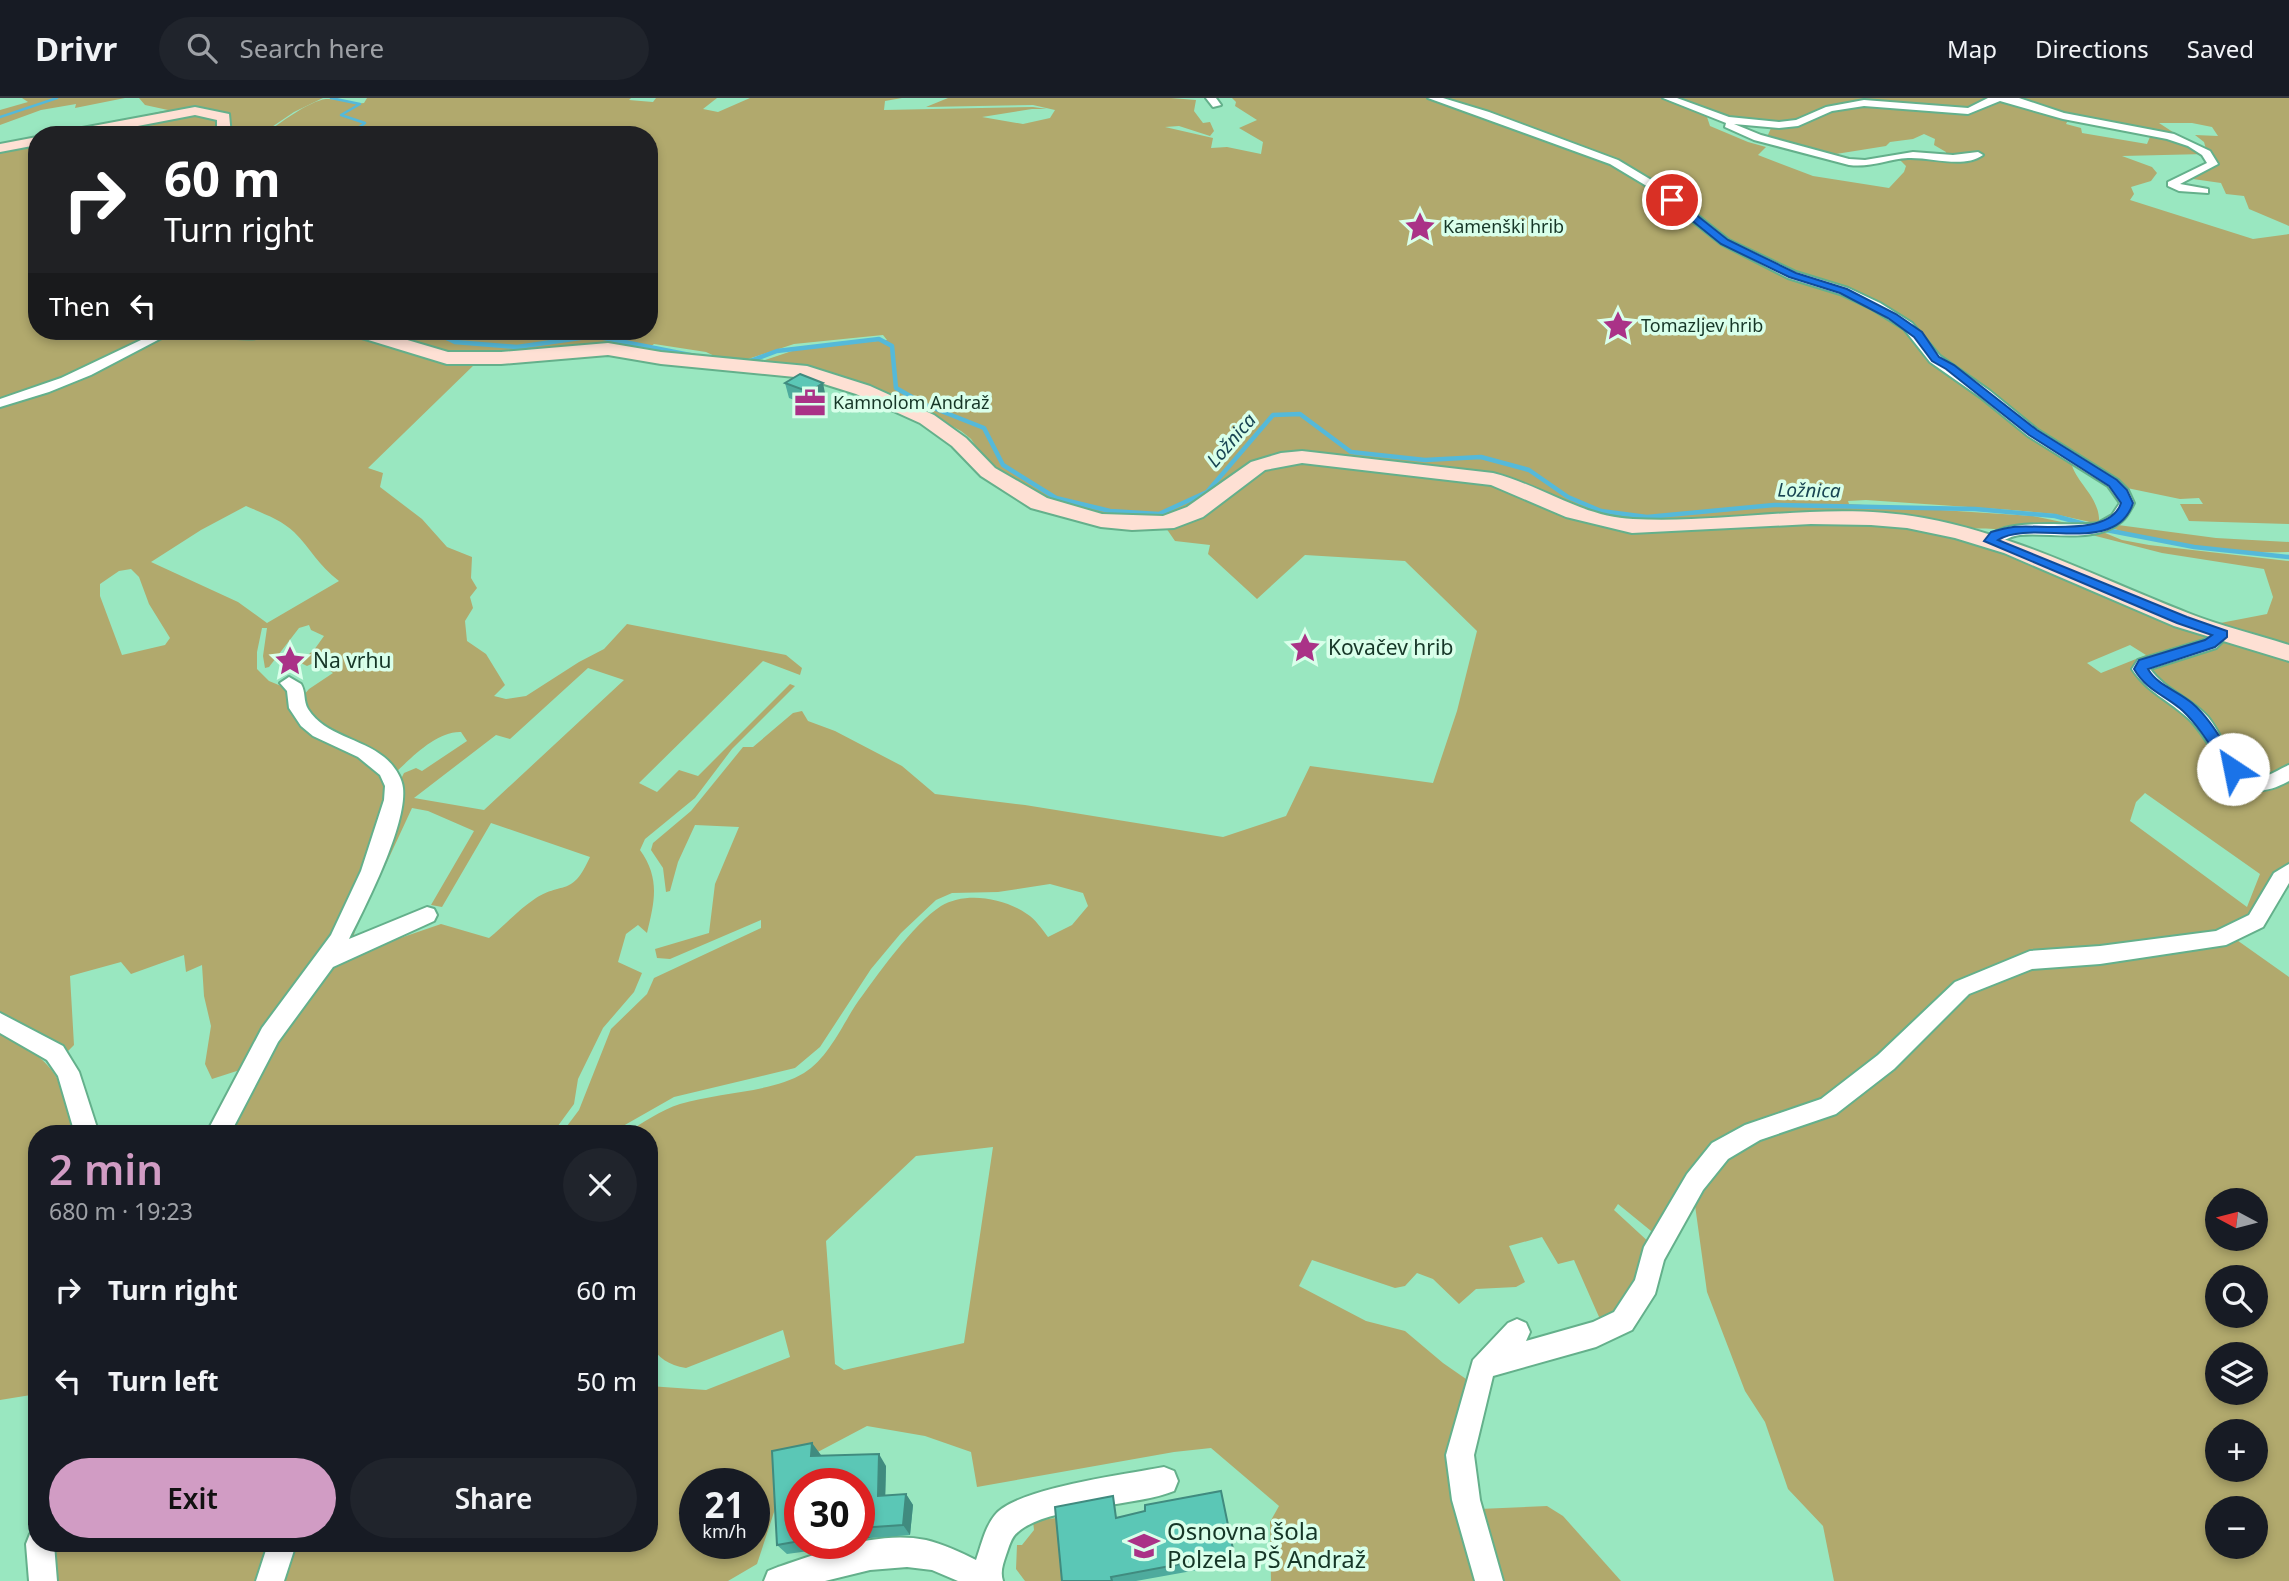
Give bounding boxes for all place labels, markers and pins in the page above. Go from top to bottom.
pin [1642,170,1702,230]
place icon: Kamenški hrib [1403,210,1437,244]
place label: Kamenški hrib [1443,214,1564,238]
place icon: Tomazljev hrib [1601,309,1635,343]
place label: Tomazljev hrib [1641,313,1763,337]
office icon: Kamnolom Andraž [793,386,827,420]
place label: Kamnolom Andraž [833,390,989,414]
place icon: Kovačev hrib [1288,631,1322,665]
place label: Kovačev hrib [1328,633,1453,661]
place icon: Na vrhu [273,644,307,678]
place label: Na vrhu [313,646,392,674]
place label: Osnovna šola Polzela PŠ Andraž [1167,1514,1366,1575]
school or university icon: Osnovna šola Polzela PŠ Andraž [1127,1529,1161,1563]

